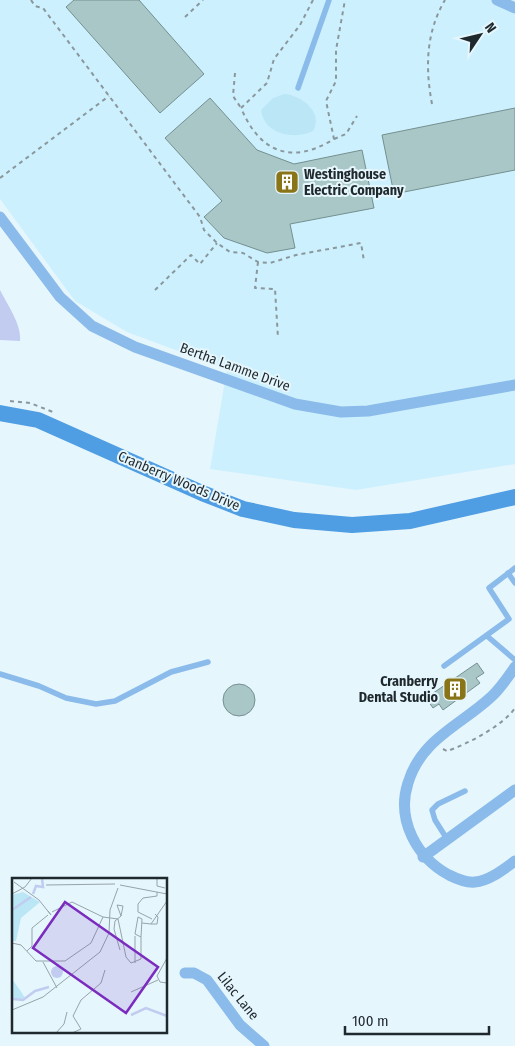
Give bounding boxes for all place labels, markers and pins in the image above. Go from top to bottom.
place label: Westinghouse Electric Company [304,166,404,199]
building icon: Westinghouse Electric Company [274,169,300,195]
place label: Cranberry Dental Studio [359,673,439,706]
building icon: Cranberry Dental Studio [442,676,468,702]

